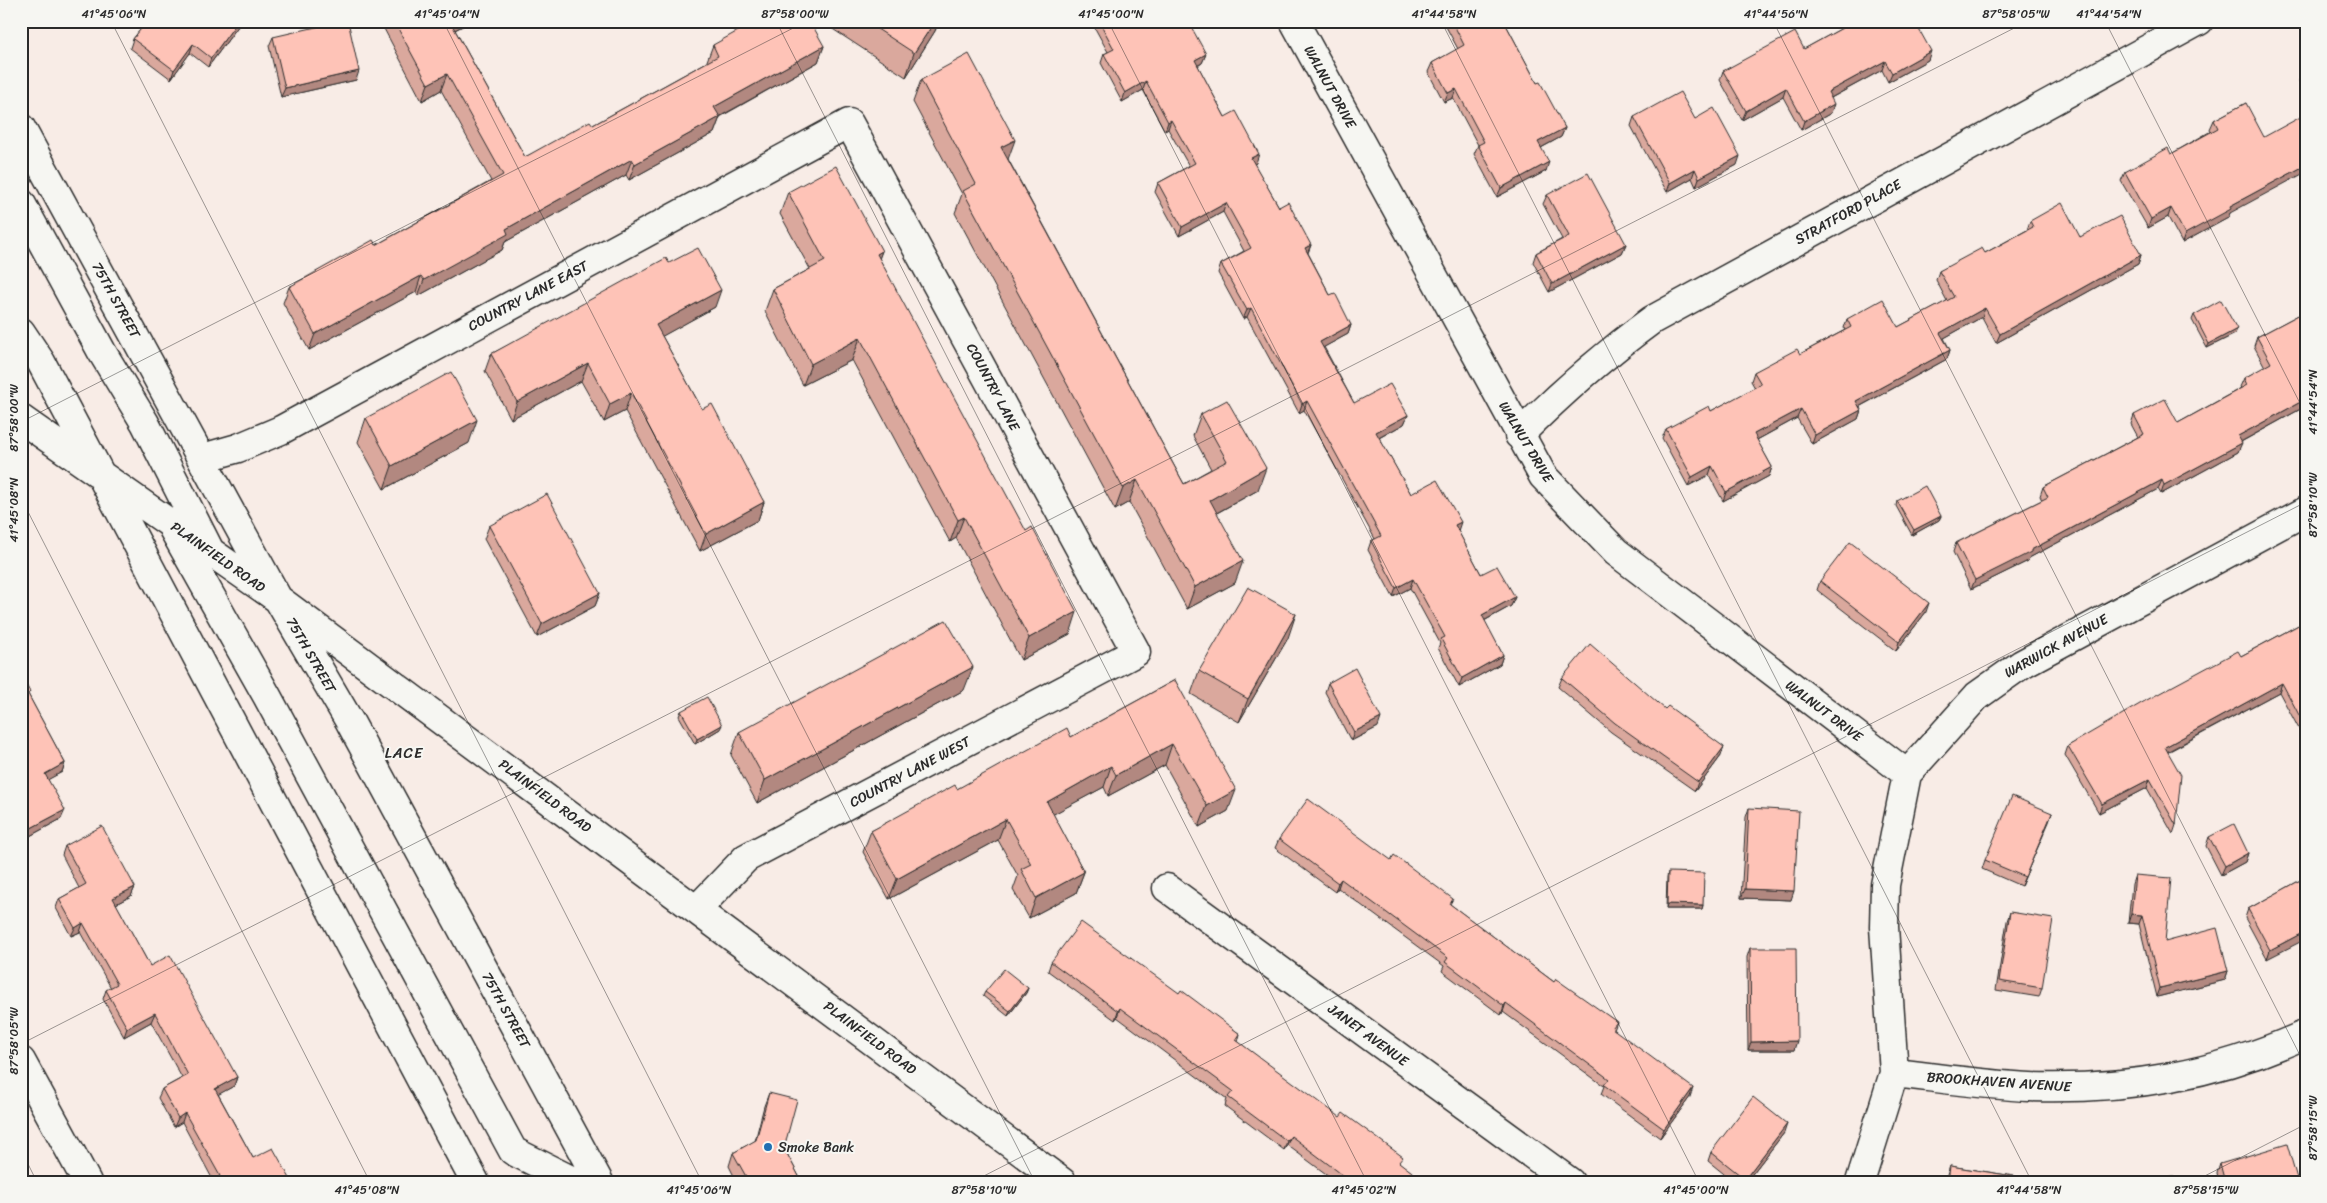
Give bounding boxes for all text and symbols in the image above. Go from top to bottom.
text: 41°45'06"N [82,3,147,25]
text: 41°45'04"N [414,3,480,25]
text: 87°58'00"W [761,3,830,25]
text: 41°45'00"N [1078,3,1144,25]
text: 41°44'58"N [1411,3,1477,25]
text: 41°44'56"N [1744,3,1809,25]
text: 87°58'05"W [1982,3,2050,25]
text: 41°44'54"N [2076,3,2142,25]
street label: WALNUT DRIVE [1297,41,1364,134]
street label: STRATFORD PLACE [1790,172,1907,252]
street label: COUNTRY LANE EAST [463,253,594,338]
street label: 75TH STREET [85,257,148,344]
street label: COUNTRY LANE [959,338,1027,437]
text: 41°44'54"N [2302,369,2324,435]
text: 87°58'00"W [3,383,25,452]
street label: WALNUT DRIVE [1492,396,1561,489]
text: 87°58'10"W [2302,472,2324,538]
text: 41°45'08"N [3,477,25,543]
street label: PLAINFIELD ROAD [165,515,271,600]
street label: WARWICK AVENUE [1999,606,2114,685]
street label: 75TH STREET [279,612,343,699]
street label: WALNUT DRIVE [1780,673,1869,749]
street label: COUNTRY LANE WEST [845,729,976,815]
district label: LACE [385,740,424,766]
street label: PLAINFIELD ROAD [493,752,598,840]
street label: 75TH STREET [475,967,538,1054]
street label: PLAINFIELD ROAD [818,994,923,1082]
street label: JANET AVENUE [1321,996,1415,1074]
text: 87°58'05"W [3,1007,25,1075]
street label: BROOKHAVEN AVENUE [1926,1064,2073,1100]
text: 87°58'15"W [2302,1095,2324,1160]
place label: Smoke Bank [778,1135,855,1160]
marker: Smoke Bank [762,1141,774,1153]
text: 41°45'08"N [334,1179,400,1201]
text: 41°45'06"N [667,1179,732,1201]
text: 87°58'10"W [951,1179,1017,1201]
text: 41°45'02"N [1332,1179,1397,1201]
text: 41°45'00"N [1663,1179,1729,1201]
text: 41°44'58"N [1996,1179,2062,1201]
text: 87°58'15"W [2174,1179,2239,1201]

